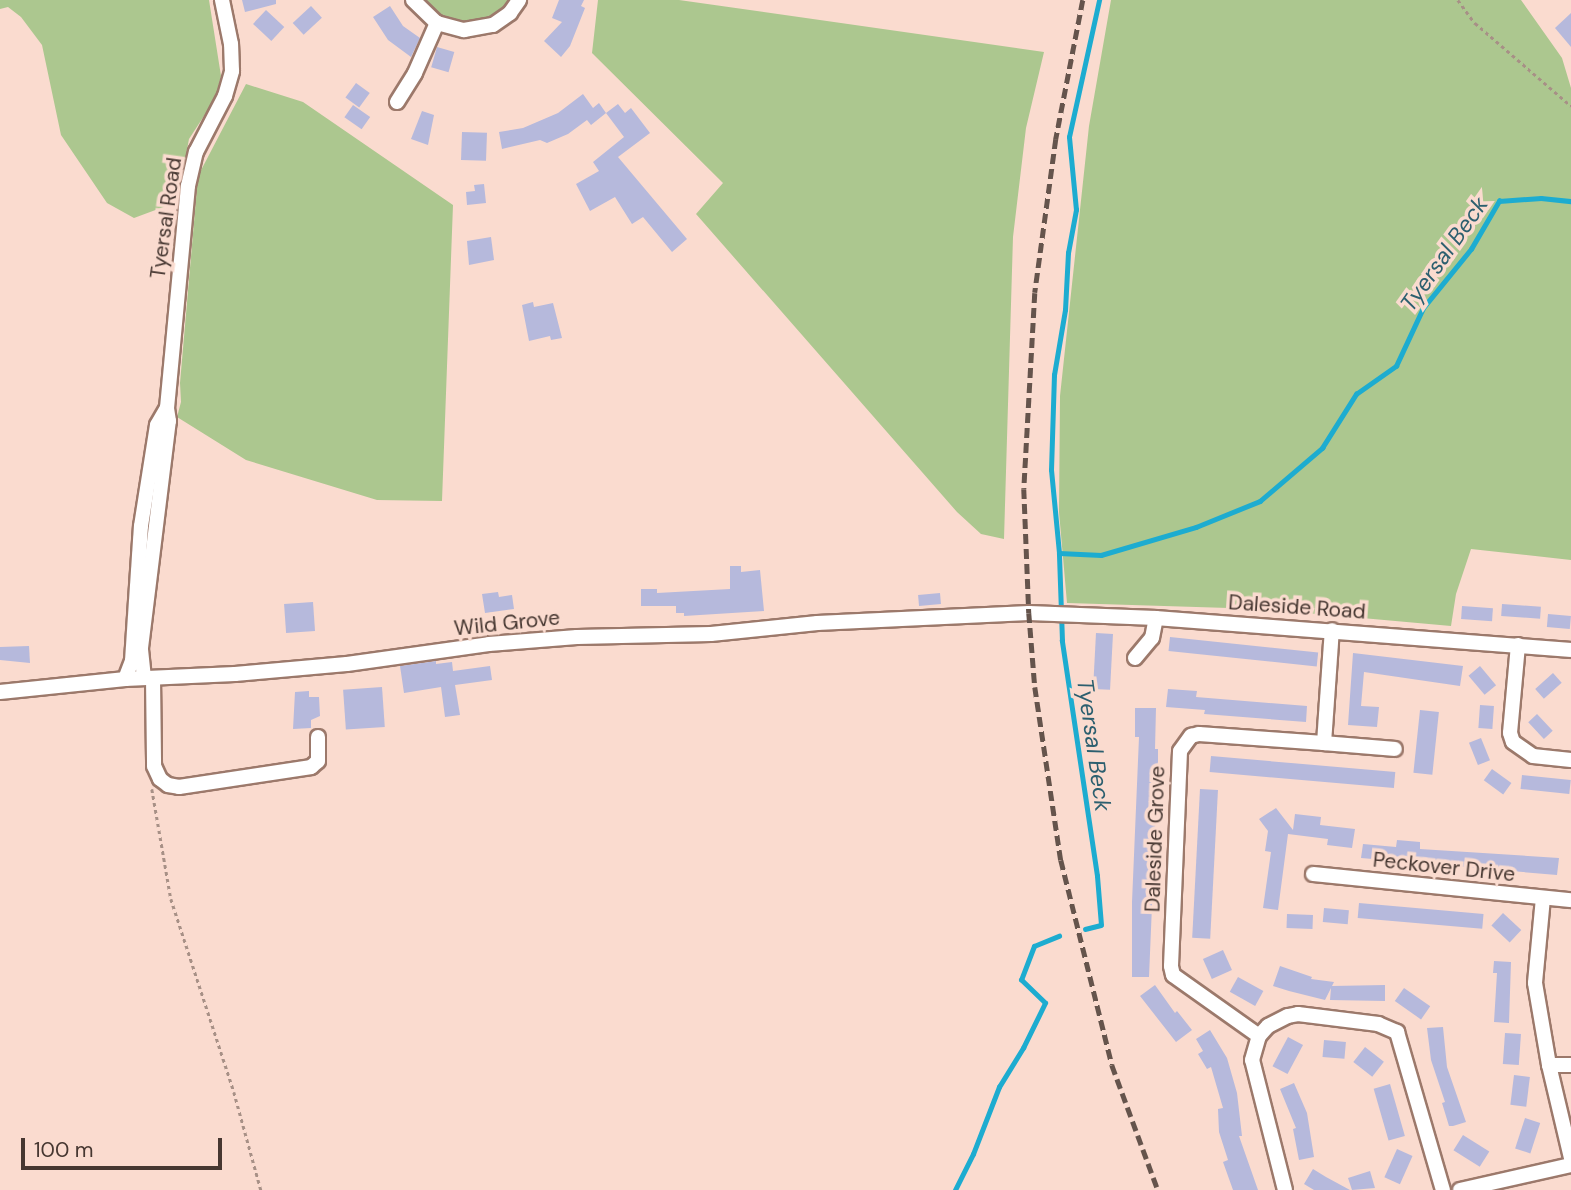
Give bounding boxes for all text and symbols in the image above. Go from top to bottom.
street label: Tyersal Road [145,156,187,280]
water label: Tyersal Beck [1394,191,1494,317]
street label: Daleside Road [1227,590,1367,624]
street label: Wild Grove [453,605,561,641]
water label: Tyersal Beck [1071,677,1117,813]
street label: Daleside Grove [1140,765,1170,913]
street label: Peckover Drive [1372,847,1516,887]
scale bar [24,1124,226,1168]
text: 100 m [34,1136,94,1164]

